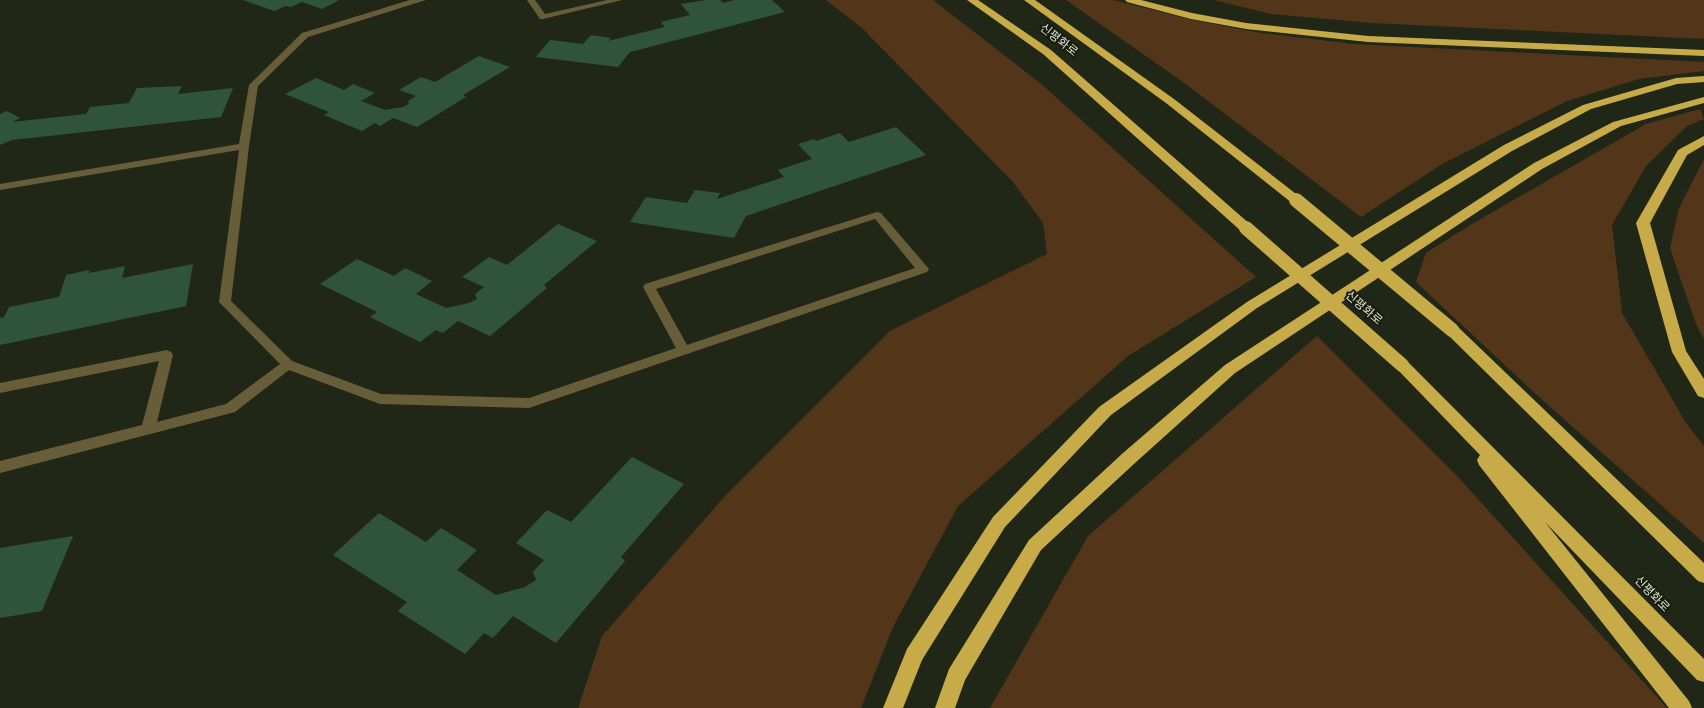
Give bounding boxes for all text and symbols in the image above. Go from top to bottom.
street label: 신평화로 [1036,22,1080,60]
street label: 신평화로 [1342,289,1384,329]
street label: 신평화로 [1630,574,1672,616]

